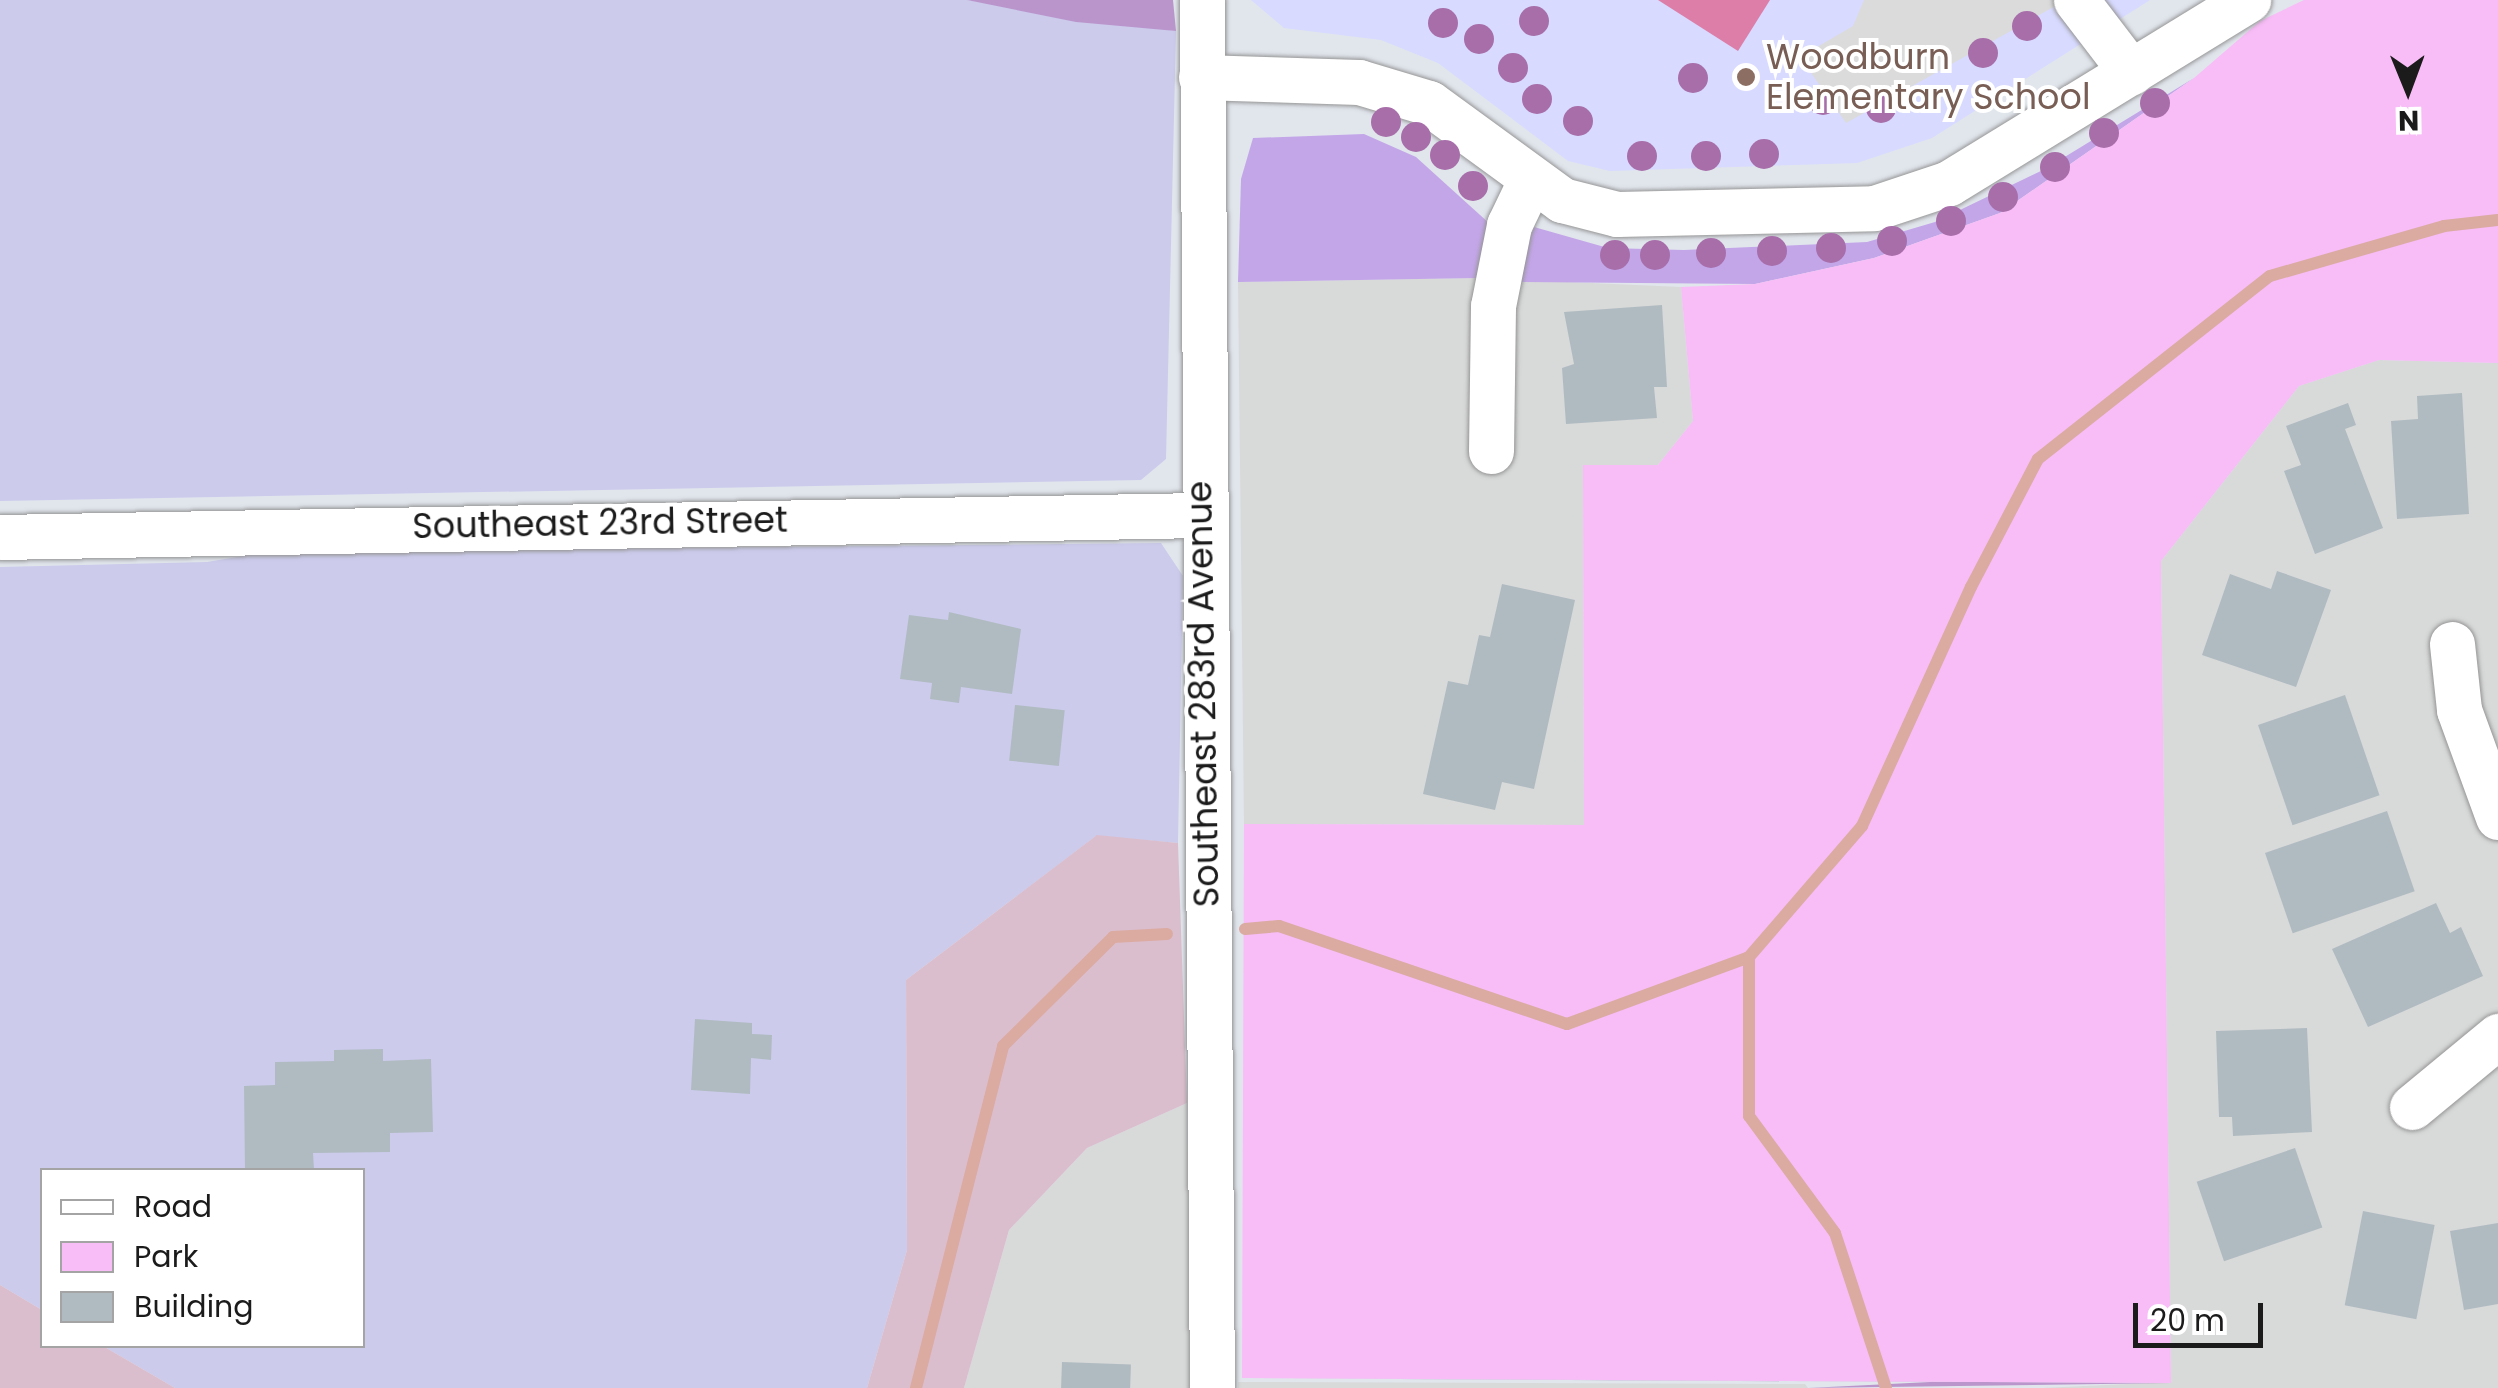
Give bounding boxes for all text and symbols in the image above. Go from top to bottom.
place label: Woodburn Elementary School [1766,36,2091,118]
north arrow [2358,40,2458,140]
marker: Woodburn Elementary School [1735,66,1757,88]
text: N [2398,101,2419,140]
street label: Southeast 283rd Avenue [1178,480,1228,908]
street label: Southeast 23rd Street [412,499,788,547]
legend [40,1168,365,1348]
text: Road [134,1185,212,1228]
text: Park [134,1235,198,1278]
scale bar [2138,1283,2268,1345]
text: Building [134,1285,254,1328]
text: 20 m [2150,1299,2225,1342]

